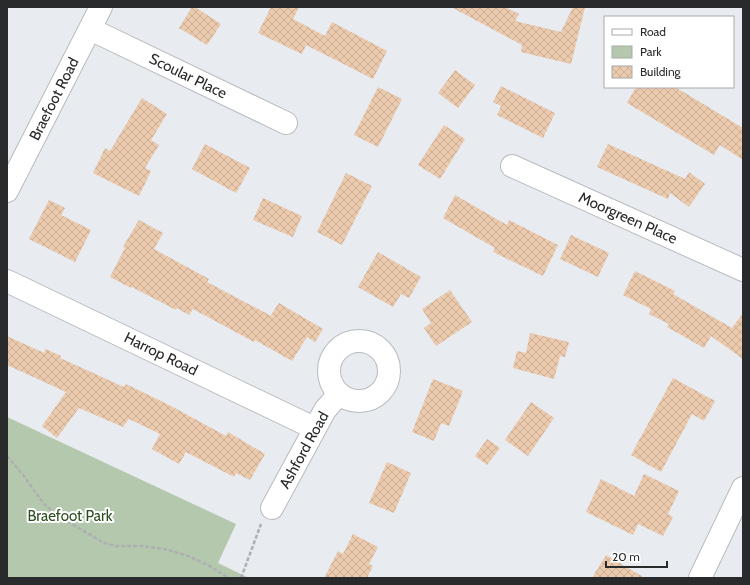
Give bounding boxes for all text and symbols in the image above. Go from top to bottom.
legend [604,16,734,88]
text: Road [640,24,666,39]
text: Park [640,44,662,59]
street label: Scoular Place [146,49,230,103]
street label: Braefoot Road [25,55,83,143]
text: Building [640,64,682,79]
street label: Moorgreen Place [576,188,680,248]
street label: Harrop Road [121,328,201,380]
street label: Ashford Road [275,408,333,492]
park label: Braefoot Park [27,507,113,525]
scale bar [606,543,667,569]
text: 20 m [612,549,640,564]

